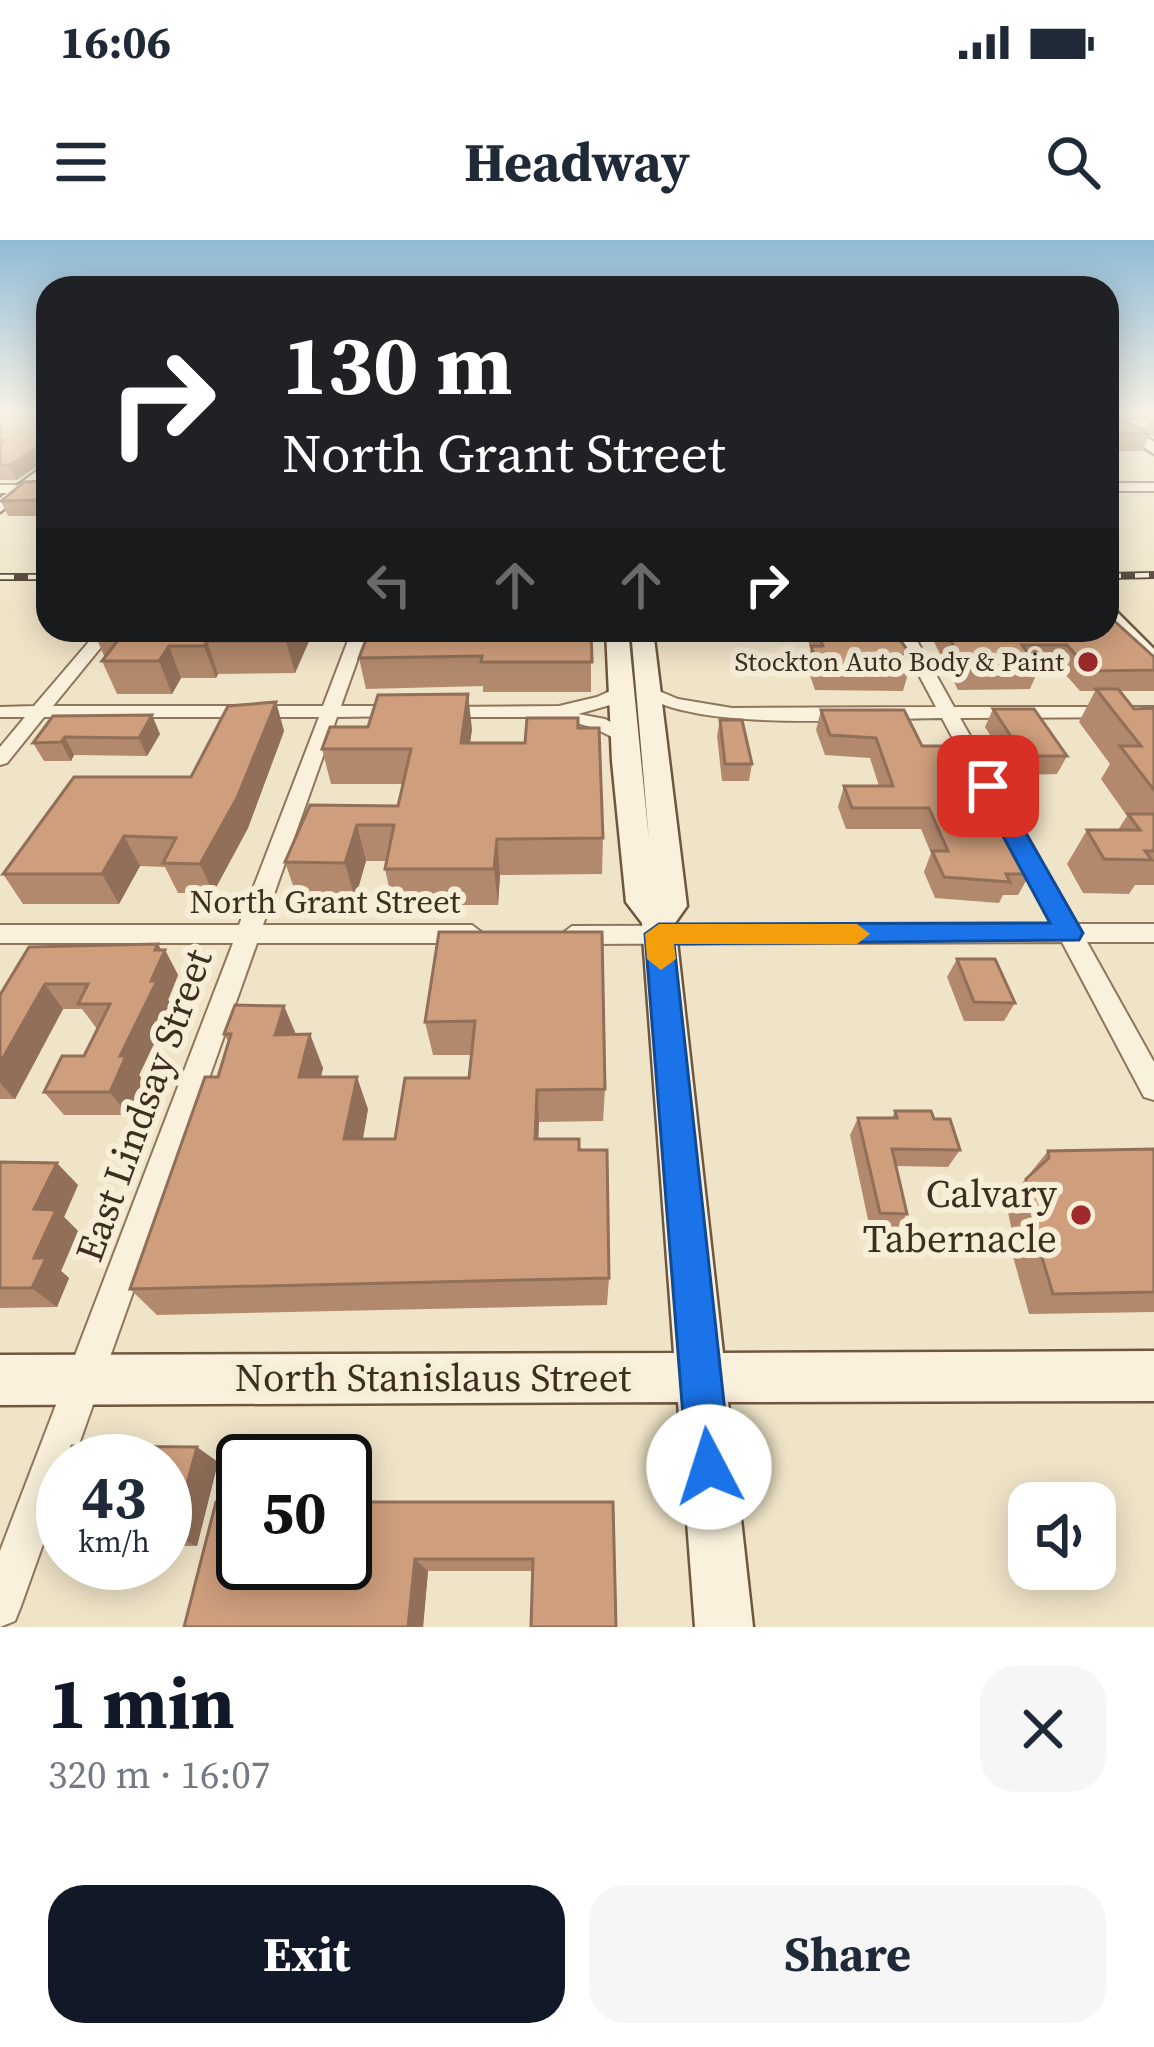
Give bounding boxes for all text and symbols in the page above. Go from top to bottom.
text: 16:06 [60,11,171,73]
text: Headway [464,125,690,199]
icon: menu [48,129,114,195]
icon: search [1040,129,1106,195]
text: 130 m [282,307,513,422]
icon: right [84,324,240,480]
text: North Grant Street [282,416,726,490]
icon: left [356,552,422,618]
icon: ahead [482,552,548,618]
icon: ahead [608,552,674,618]
icon: right [734,552,800,618]
place label: Stockton Auto Body & Paint [735,643,1064,680]
marker: Stockton Auto Body & Paint [1075,649,1101,675]
pin [937,735,1039,837]
icon: arrive [955,753,1021,819]
street label: North Grant Street [189,879,461,924]
street label: East Lindsay Street [62,941,225,1269]
place label: Calvary Tabernacle [863,1167,1057,1265]
marker: Calvary Tabernacle [1068,1202,1094,1228]
street label: North Stanislaus Street [235,1351,632,1404]
position arrow [646,1404,772,1530]
speed limit sign: 50 [216,1434,372,1590]
text: 43 [81,1456,147,1538]
map controls [1008,1482,1116,1590]
button: sound [1008,1482,1116,1590]
text: km/h [78,1521,150,1562]
text: 1 min [48,1653,235,1752]
button: close [980,1666,1106,1792]
text: 320 m · 16:07 [48,1748,270,1801]
button: Exit [48,1885,565,2023]
button: Share [589,1885,1106,2023]

